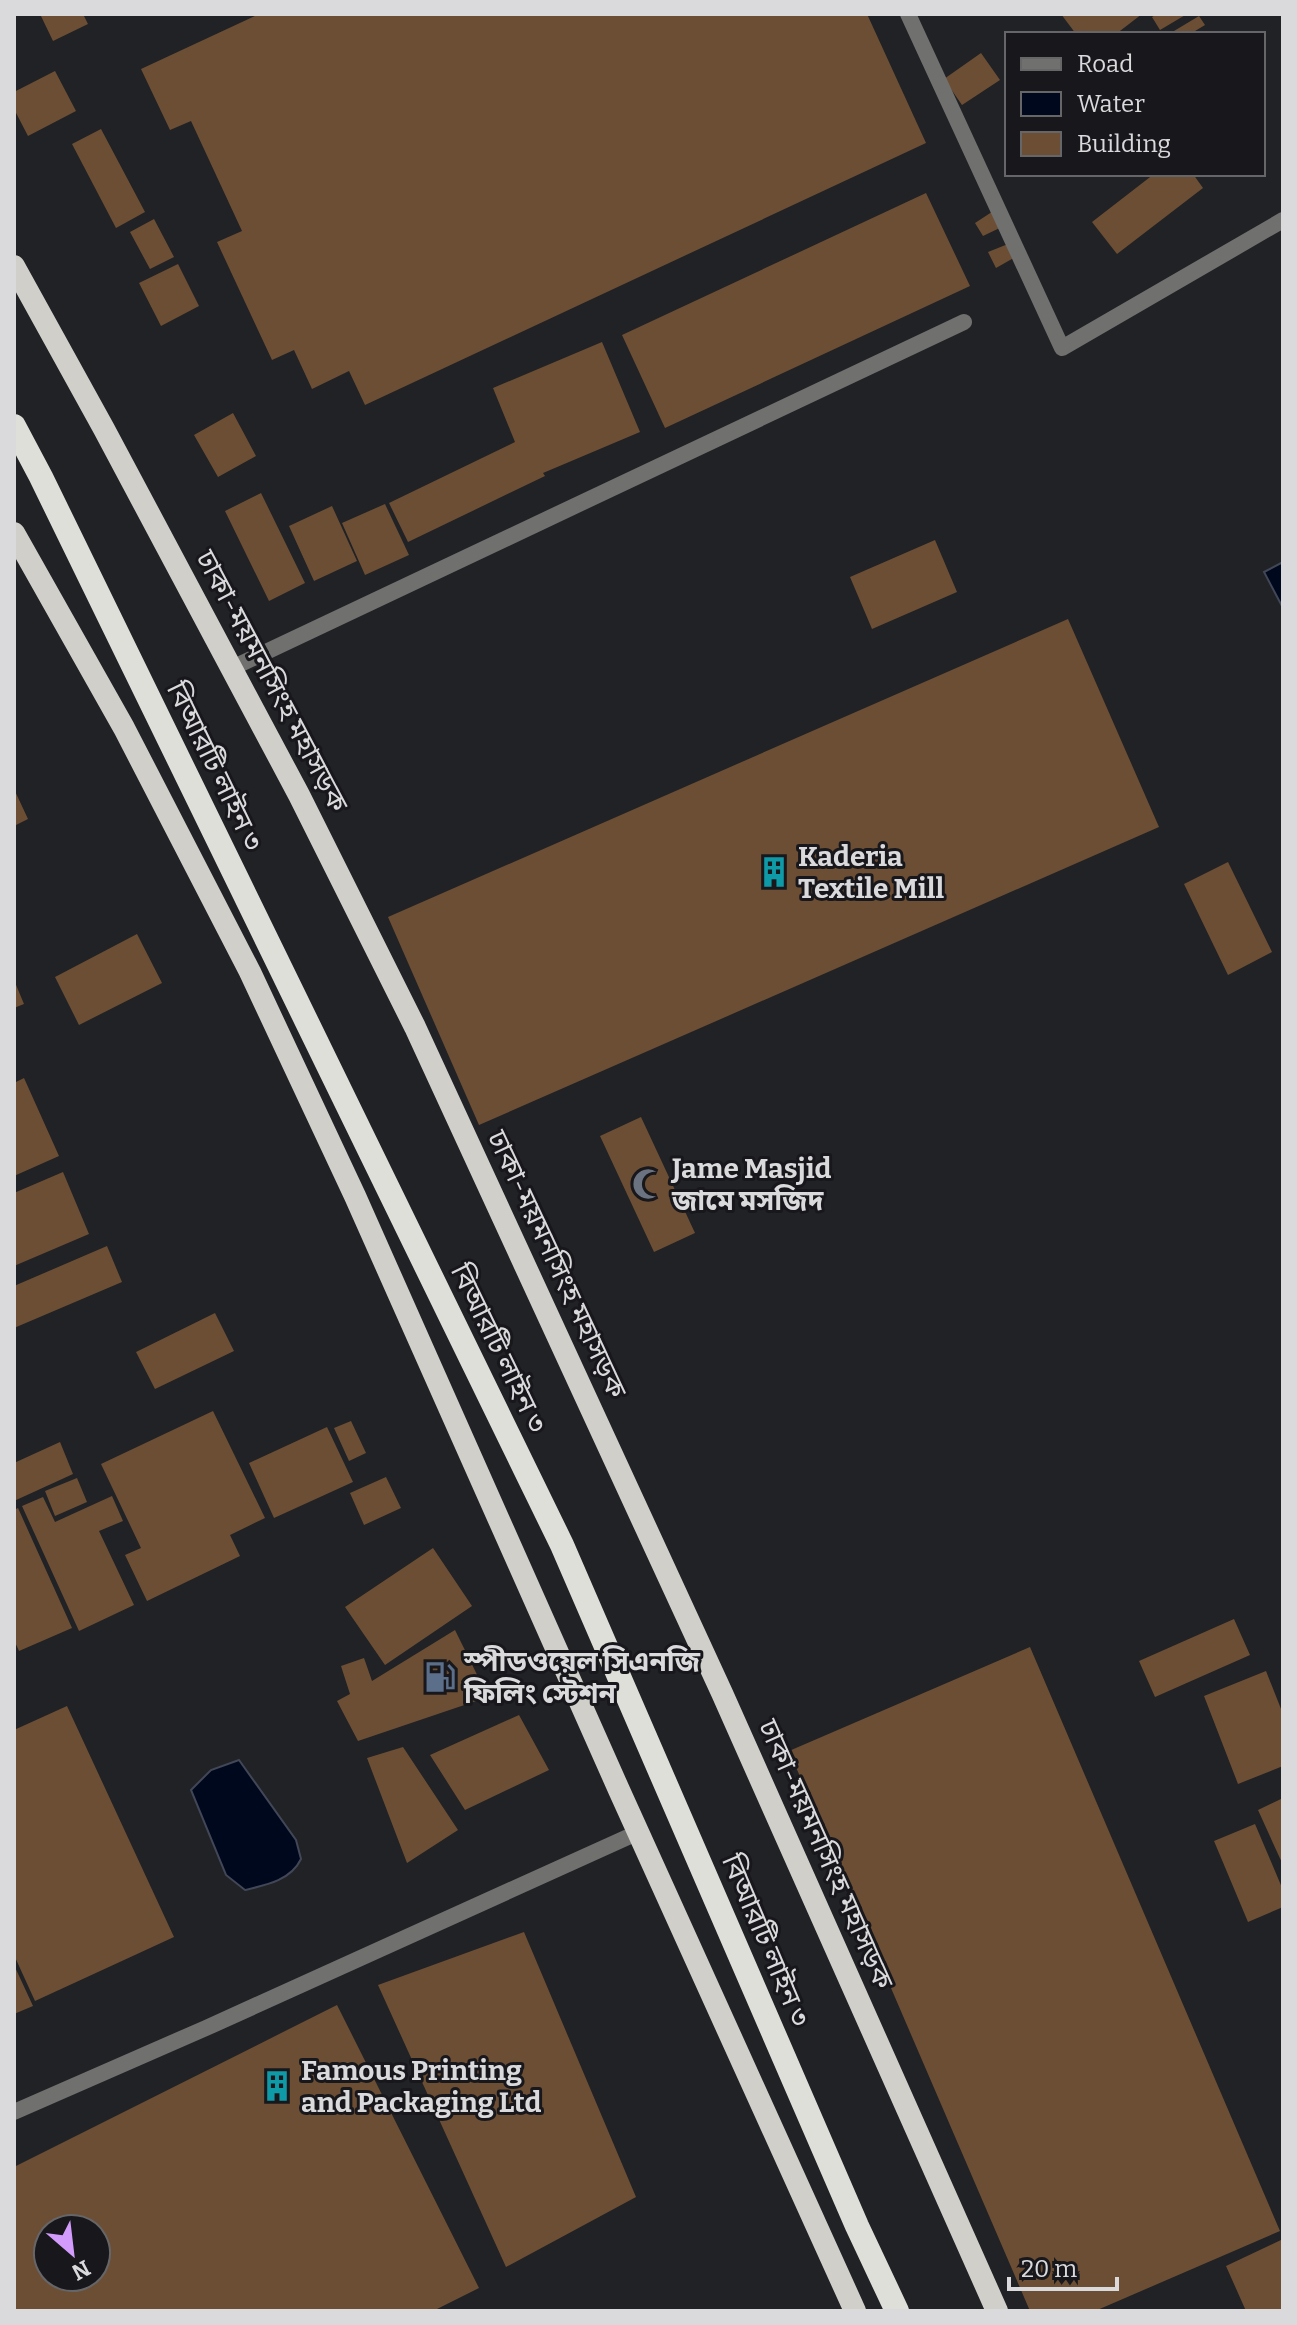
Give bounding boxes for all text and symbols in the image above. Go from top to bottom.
legend [1005,32,1265,176]
text: Road [1077,50,1133,78]
text: Water [1077,90,1145,118]
text: Building [1077,130,1171,158]
street label: ঢাকা-ময়মনসিংহ মহাসড়ক [189,544,355,818]
street label: বিআরটি লাইন ৩ [160,675,270,856]
place label: Kaderia Textile Mill [798,840,944,905]
building icon: Kaderia Textile Mill [757,855,791,889]
street label: ঢাকা-ময়মনসিংহ মহাসড়ক [480,1124,634,1403]
place label: Jame Masjid জামে মসজিদ [670,1152,832,1217]
mosque icon: Jame Masjid জামে মসজিদ [631,1167,665,1201]
street label: বিআরটি লাইন ৩ [444,1257,554,1438]
place label: স্পীডওয়েল সিএনজি ফিলিং স্টেশন [463,1645,701,1710]
fuel station icon: স্পীডওয়েল সিএনজি ফিলিং স্টেশন [423,1660,457,1694]
street label: ঢাকা-ময়মনসিংহ মহাসড়ক [751,1713,901,1994]
street label: বিআরটি লাইন ৩ [715,1848,817,2031]
place label: Famous Printing and Packaging Ltd [301,2054,541,2119]
building icon: Famous Printing and Packaging Ltd [260,2069,294,2103]
north arrow [32,2213,112,2293]
scale bar [1009,2241,1117,2291]
text: N [67,2254,95,2286]
text: 20 m [1021,2255,1077,2283]

